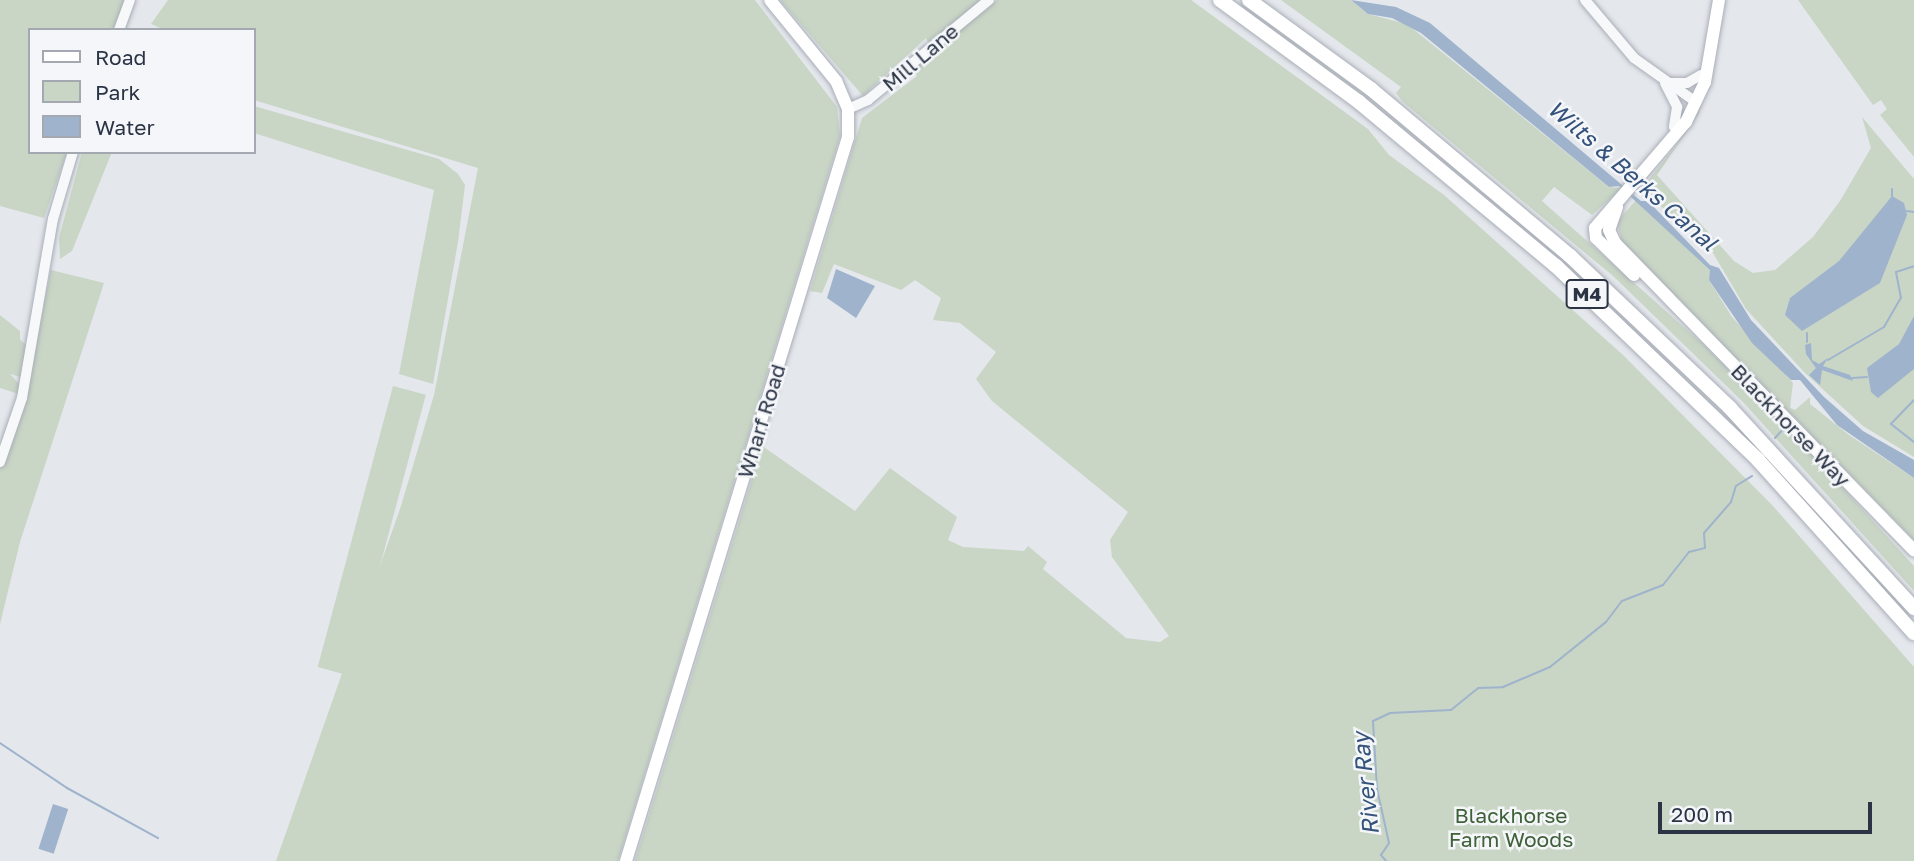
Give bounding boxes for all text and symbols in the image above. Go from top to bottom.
street label: Mill Lane [877,18,963,96]
legend [28,28,256,154]
text: Road [95,44,146,70]
text: Park [95,79,140,105]
water label: Wilts & Berks Canal [1543,94,1723,256]
text: Water [95,114,155,140]
road number: M4 [1564,278,1610,310]
street label: Blackhorse Way [1726,358,1856,492]
street label: Wharf Road [732,361,790,481]
water label: River Ray [1346,731,1384,837]
scale bar [1662,788,1876,832]
text: 200 m [1671,801,1733,827]
park label: Blackhorse Farm Woods [1449,802,1573,852]

